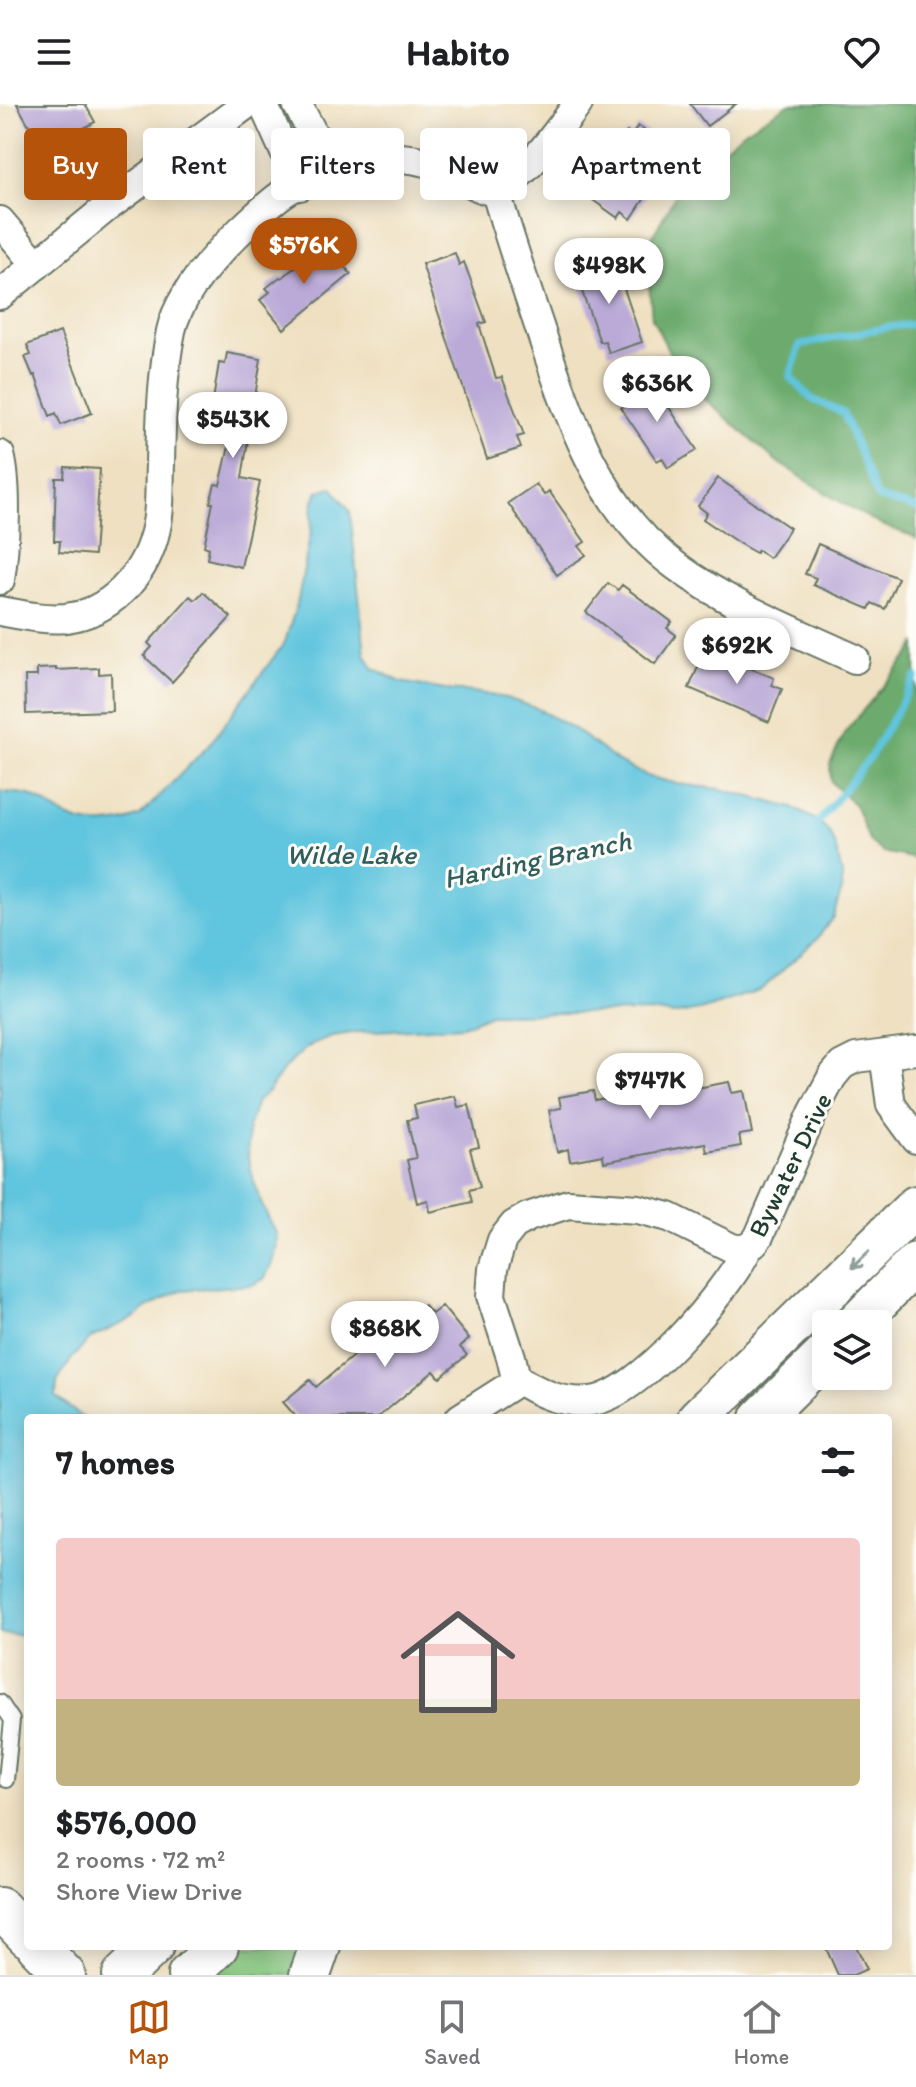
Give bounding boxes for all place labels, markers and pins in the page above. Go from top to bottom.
pin: $576K [248,218,360,286]
pin: $498K [553,238,665,306]
pin: $636K [601,356,713,424]
pin: $543K [177,392,289,460]
pin: $692K [681,618,793,686]
pin: $747K [594,1053,706,1121]
pin: $868K [329,1301,441,1369]

